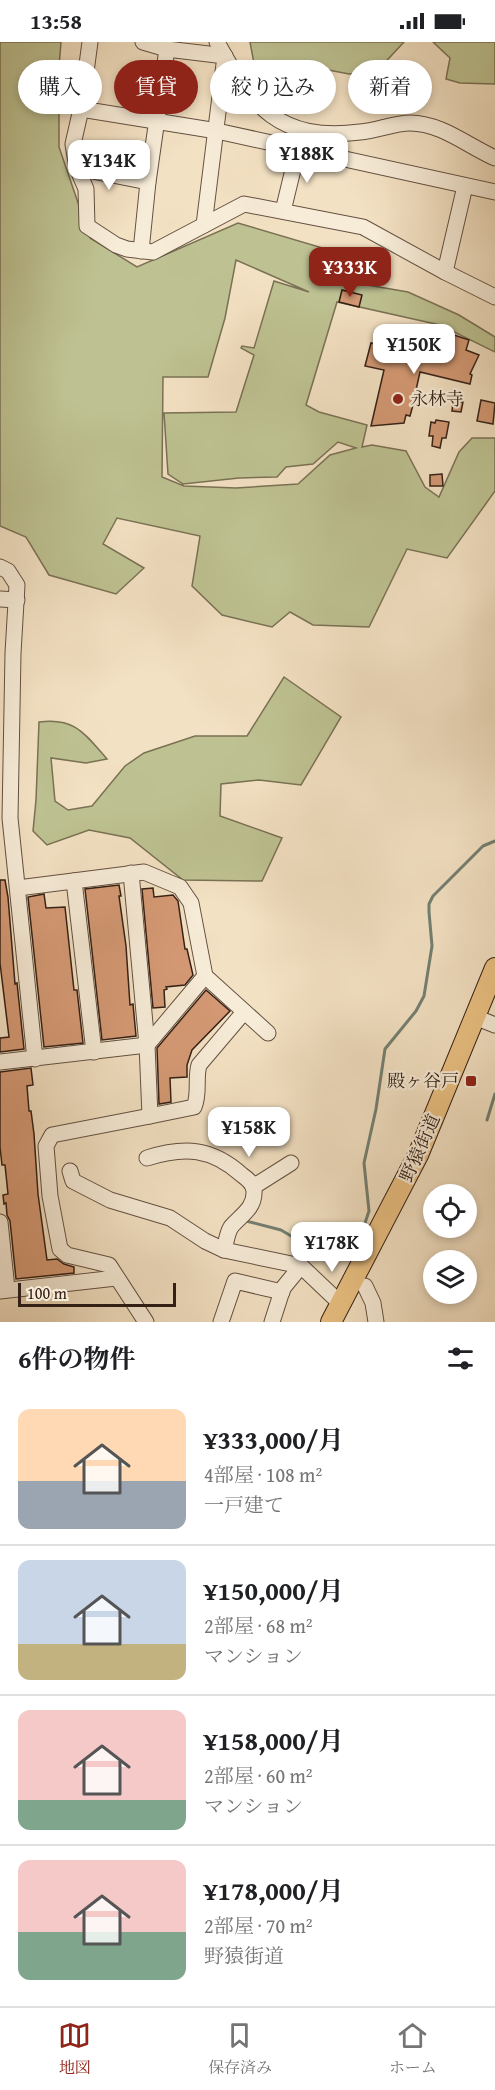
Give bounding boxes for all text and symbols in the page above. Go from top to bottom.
text: 13:58 [30,5,82,37]
chip: 購入 [18,60,102,114]
chip: 賃貸 [114,60,198,114]
chip: 絞り込み [210,60,336,114]
chip: 新着 [348,60,432,114]
pin: ¥188K [265,133,349,184]
text: ¥188K [280,138,334,167]
pin: ¥134K [67,140,151,191]
text: ¥134K [82,145,136,174]
pin: ¥333K [308,247,392,298]
text: ¥333K [323,252,377,281]
pin: ¥150K [372,324,456,375]
text: ¥150K [387,329,441,358]
place label: 永林寺 [410,385,464,412]
marker: 永林寺 [391,392,405,406]
place label: 殿ヶ谷戸 [387,1067,459,1094]
marker: 殿ヶ谷戸 [464,1074,478,1088]
pin: ¥158K [207,1107,291,1158]
street label: 野猿街道 [393,1109,447,1186]
text: ¥158K [222,1112,276,1141]
map controls [423,1184,477,1304]
button: locate [423,1184,477,1238]
pin: ¥178K [290,1222,374,1273]
text: ¥178K [305,1227,359,1256]
button: layers [423,1250,477,1304]
scale bar [18,1280,176,1308]
text: 100 m [27,1281,67,1305]
text: 6件の物件 [18,1339,135,1378]
icon: filters [444,1342,477,1375]
text: ¥333,000/月 [204,1420,344,1459]
icon: home [66,1433,138,1505]
text: 4部屋 · 108 m² [204,1460,322,1489]
text: 一戸建て [204,1490,284,1519]
text: ¥150,000/月 [204,1571,344,1610]
icon: home [66,1584,138,1656]
text: 2部屋 · 68 m² [204,1611,313,1640]
text: マンション [204,1641,303,1670]
text: ¥158,000/月 [204,1721,344,1760]
icon: home [66,1734,138,1806]
text: 2部屋 · 60 m² [204,1761,313,1790]
text: マンション [204,1791,303,1820]
text: ¥178,000/月 [204,1871,344,1910]
icon: home [66,1884,138,1956]
text: 2部屋 · 70 m² [204,1911,313,1940]
text: 野猿街道 [204,1941,284,1970]
tab: 地図 [58,2019,91,2079]
tab: 保存済み [208,2019,272,2079]
tab: ホーム [389,2019,437,2079]

